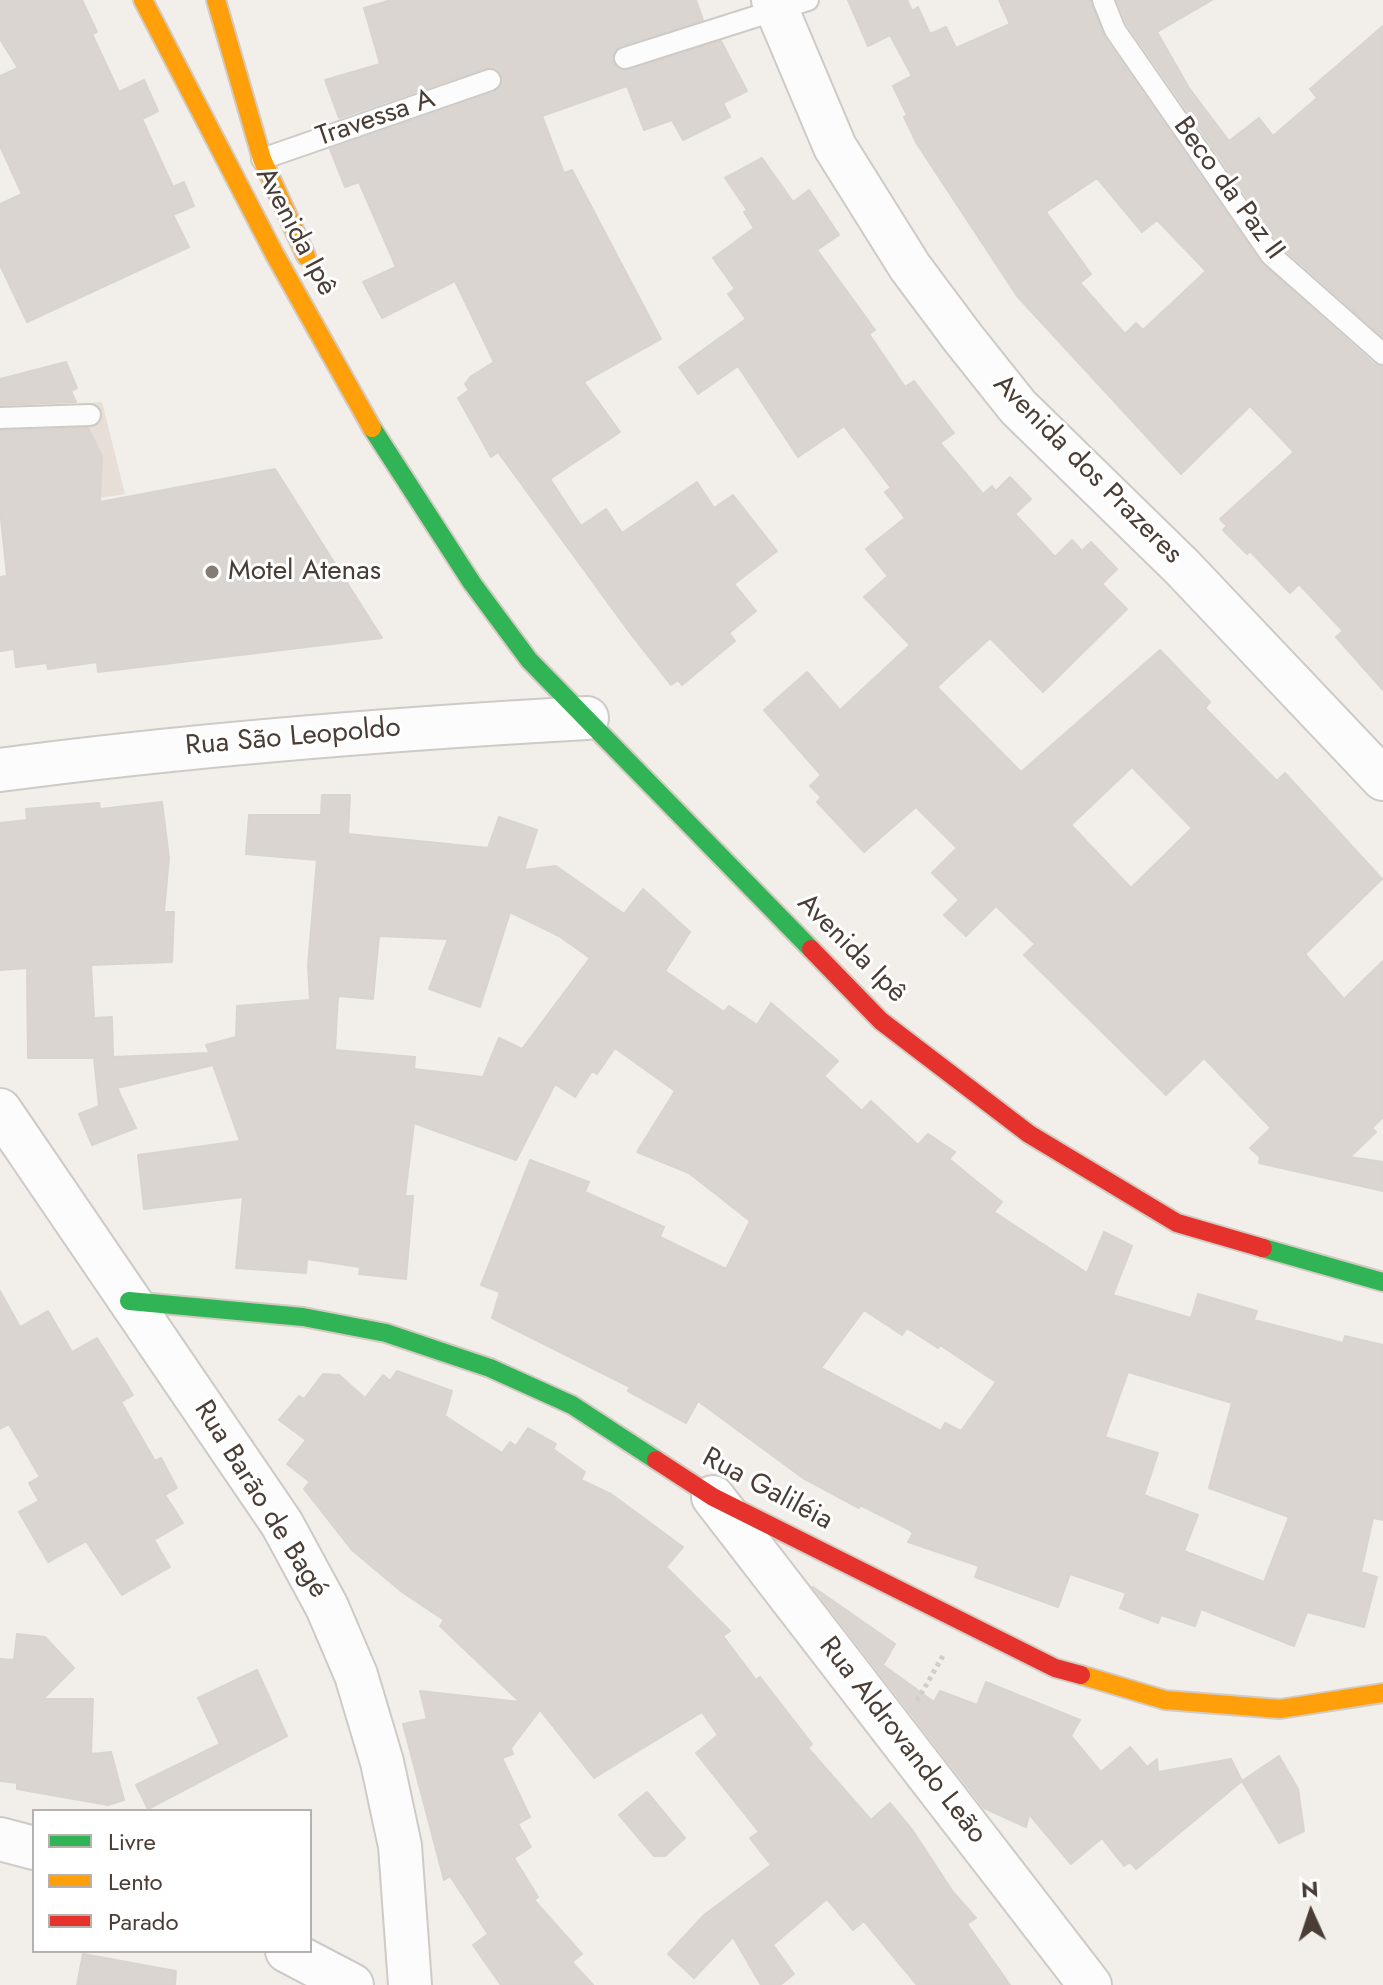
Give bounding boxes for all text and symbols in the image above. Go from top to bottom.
street label: Travessa A [312,83,440,155]
street label: Beco da Paz II [1165,111,1291,267]
street label: Avenida Ipê [247,162,343,302]
street label: Avenida dos Prazeres [985,368,1189,572]
place label: Motel Atenas [228,555,381,589]
marker: Motel Atenas [203,563,221,581]
street label: Rua São Leopoldo [184,712,402,764]
street label: Avenida Ipê [789,887,913,1011]
street label: Rua Barão de Bagé [186,1395,334,1605]
street label: Rua Galiléia [696,1442,838,1538]
street label: Rua Aldrovando Leão [811,1631,993,1851]
legend [32,1809,312,1953]
text: Livre [108,1824,156,1859]
text: Lento [108,1864,163,1899]
north arrow [1271,1873,1351,1953]
text: N [1300,1873,1319,1905]
text: Parado [108,1904,179,1939]

